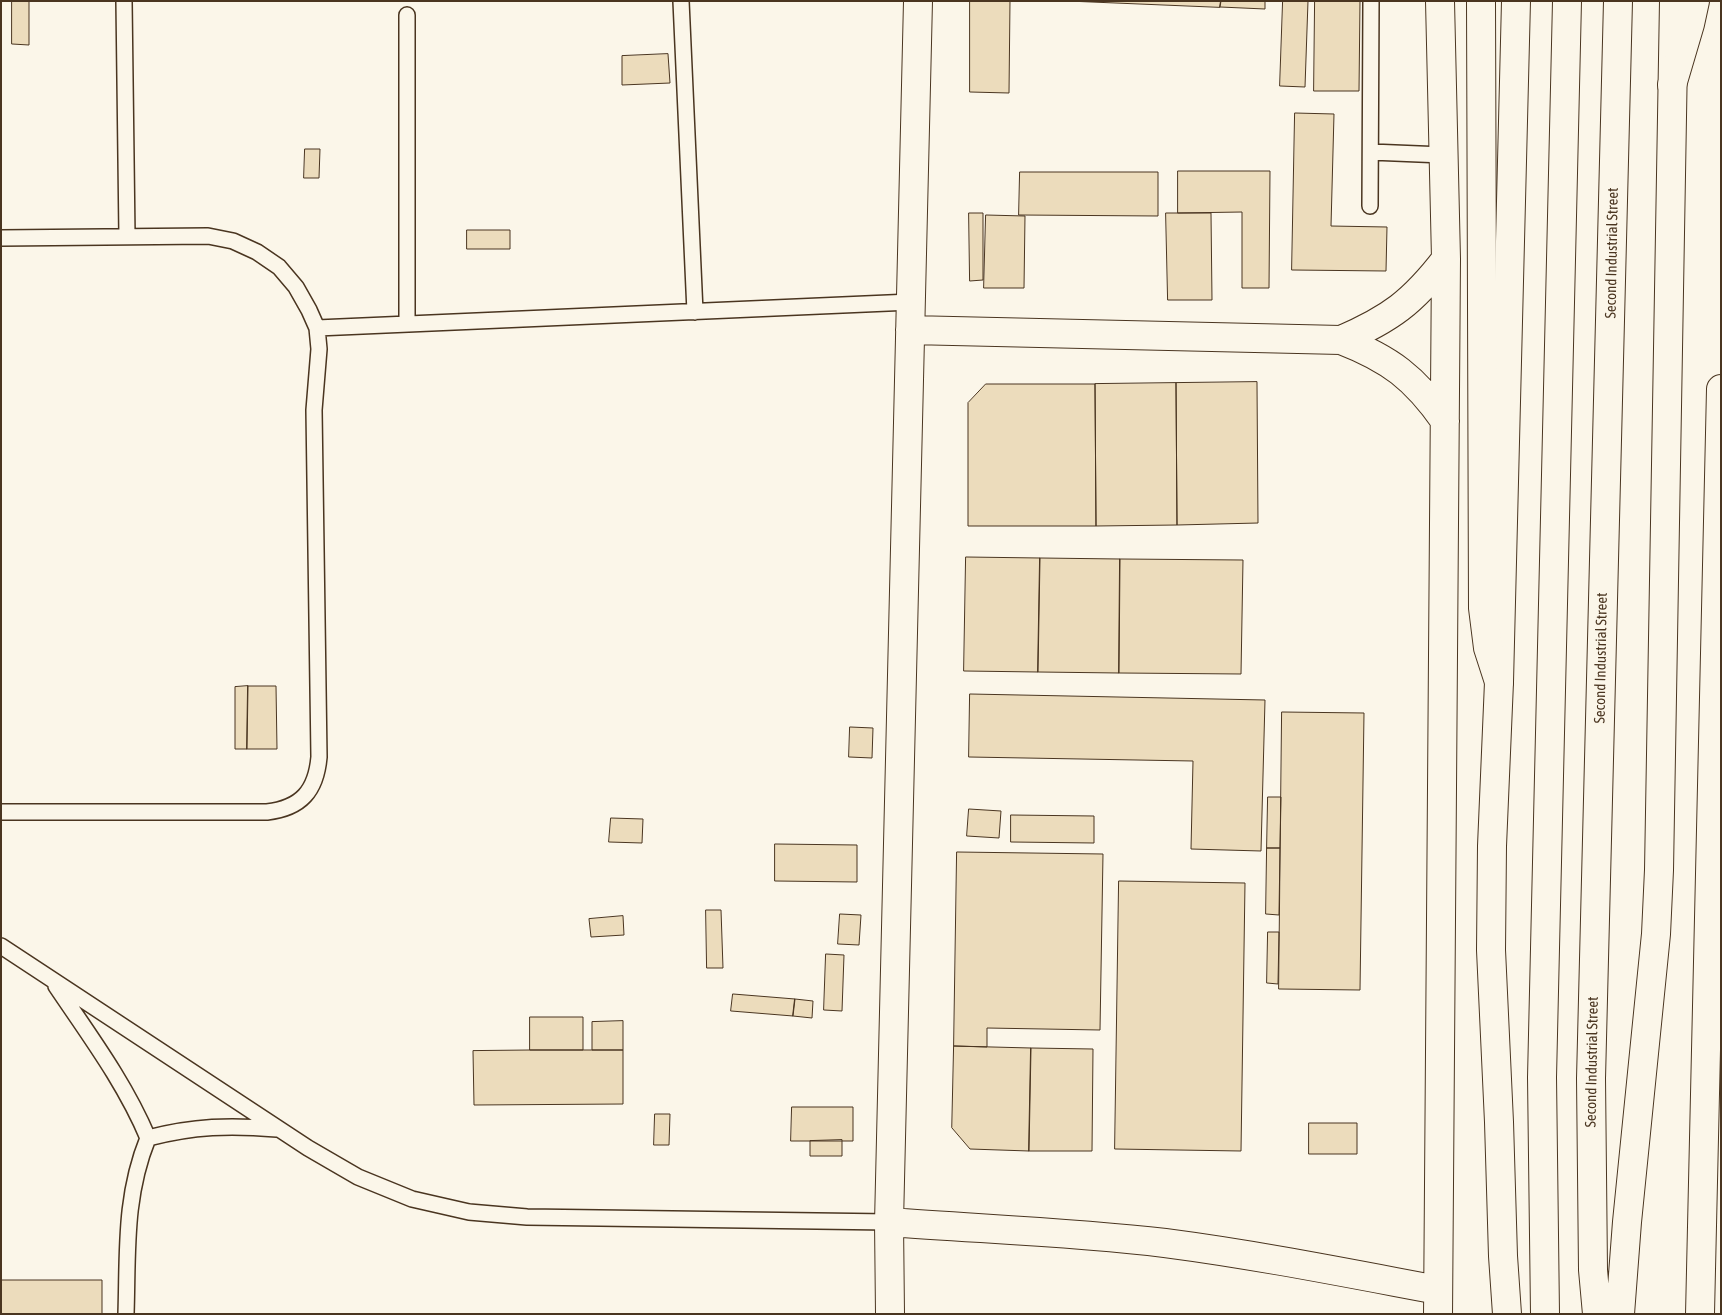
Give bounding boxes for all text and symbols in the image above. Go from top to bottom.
street label: Second Industrial Street [1602,187,1622,319]
street label: Second Industrial Street [1591,592,1611,724]
street label: Second Industrial Street [1582,996,1602,1128]

